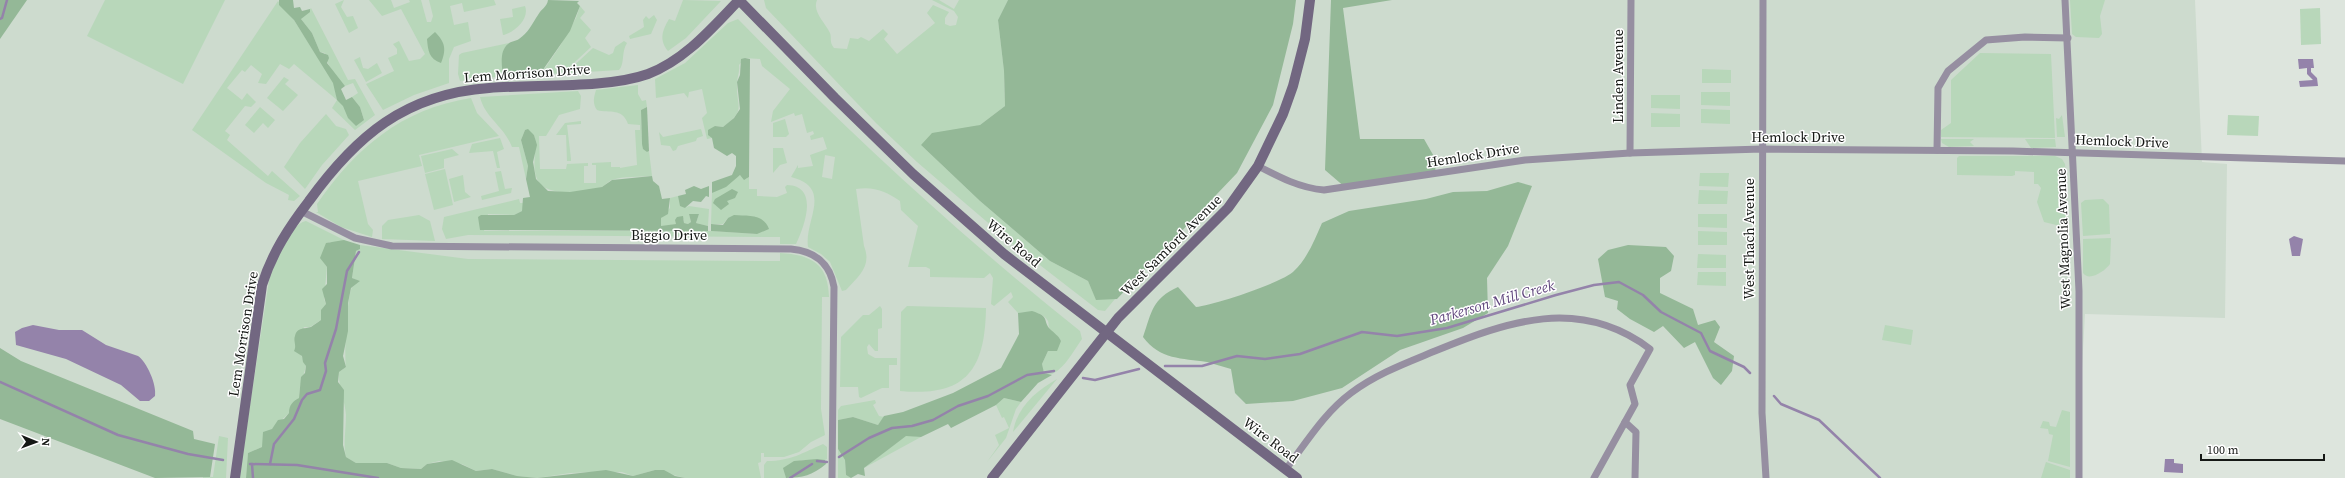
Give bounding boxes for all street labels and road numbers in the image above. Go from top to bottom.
street label: Linden Avenue [1608,29,1628,123]
street label: Lem Morrison Drive [463,59,591,87]
street label: Hemlock Drive [1751,127,1845,147]
street label: Hemlock Drive [2075,129,2169,153]
street label: Hemlock Drive [1425,138,1521,172]
street label: West Magnolia Avenue [2051,168,2075,310]
street label: West Thach Avenue [1739,178,1759,300]
street label: West Samford Avenue [1116,190,1226,300]
street label: Wire Road [983,214,1045,272]
street label: Biggio Drive [631,225,707,245]
street label: Lem Morrison Drive [223,270,263,398]
street label: Wire Road [1239,412,1303,468]

